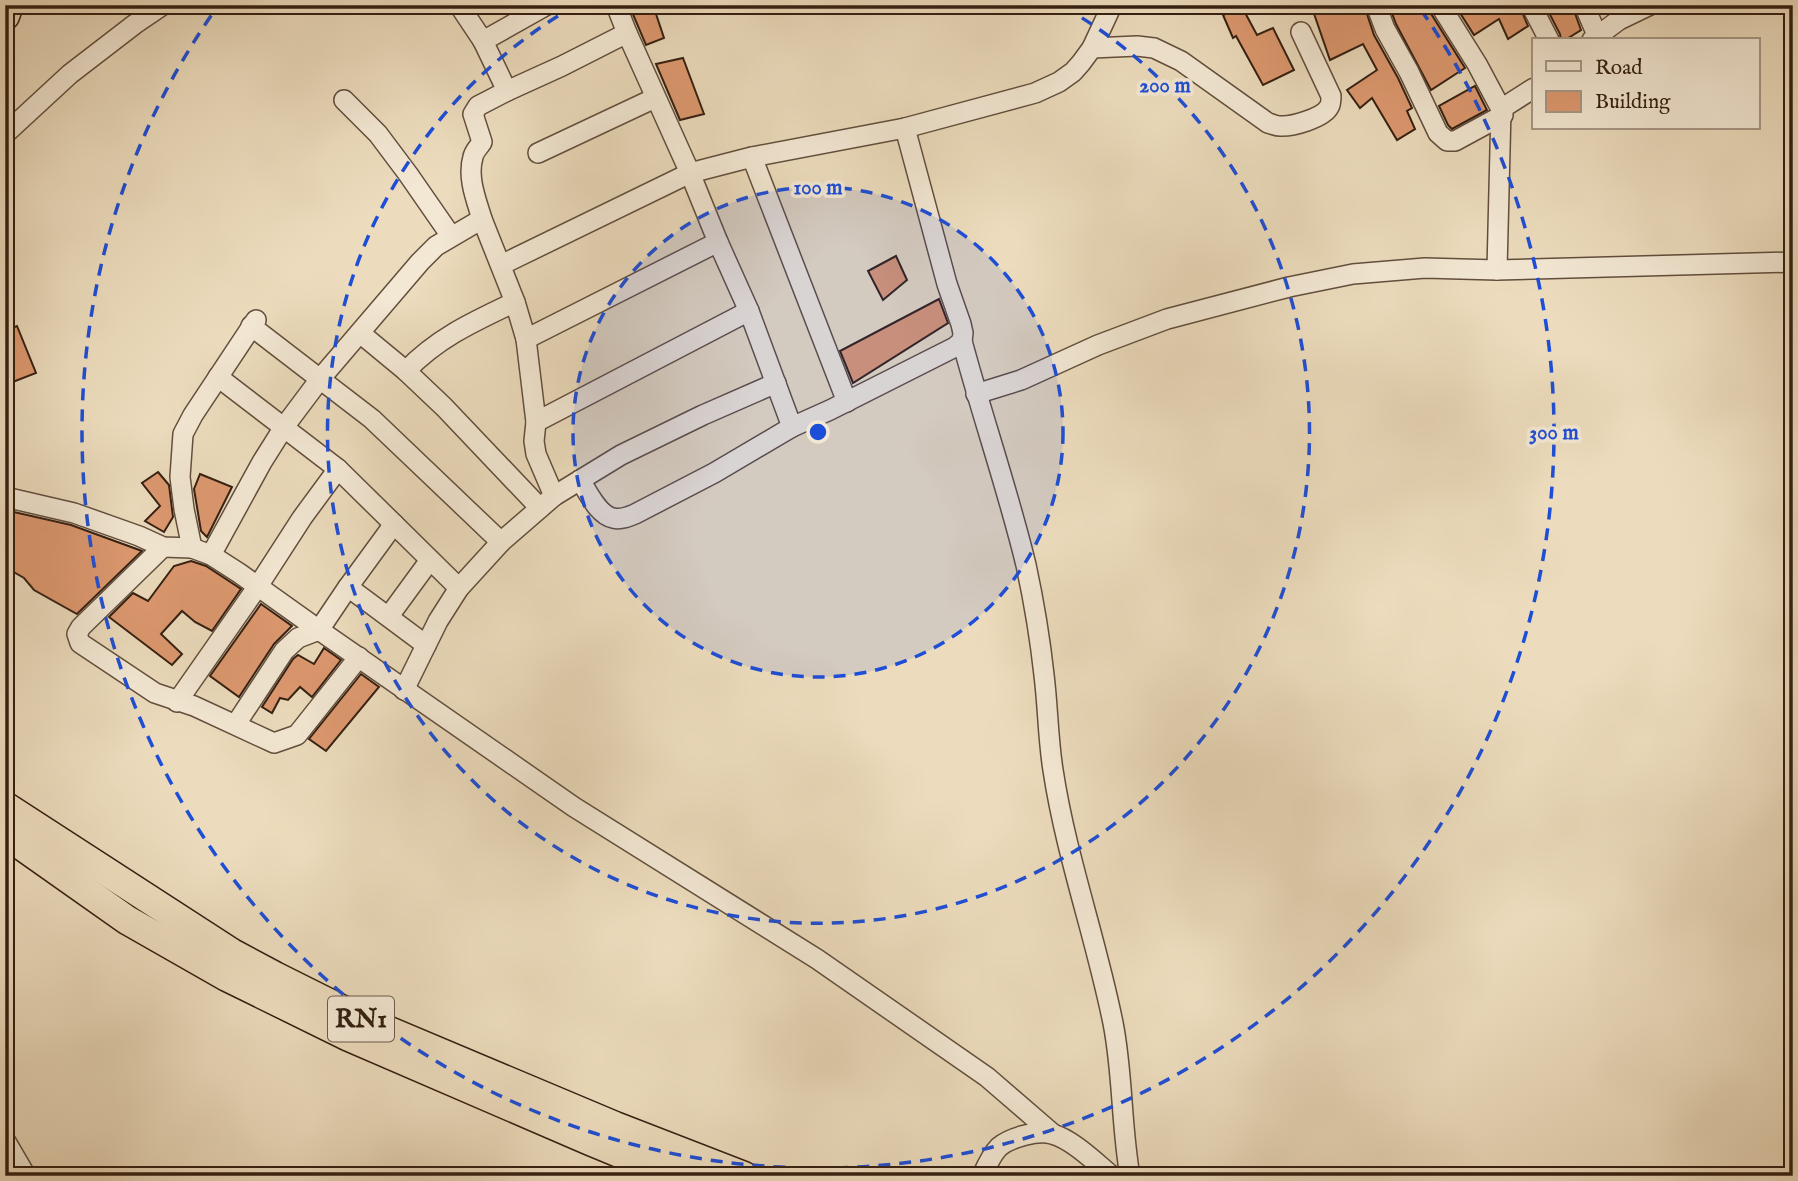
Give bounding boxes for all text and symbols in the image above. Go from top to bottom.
legend [1532,38,1759,130]
text: Road [1595,55,1643,82]
text: 200 m [1139,73,1191,100]
text: Building [1595,89,1671,116]
text: 100 m [793,175,843,202]
centre of rings [806,420,830,444]
text: 300 m [1529,420,1579,447]
road number: RN1 [328,996,394,1042]

